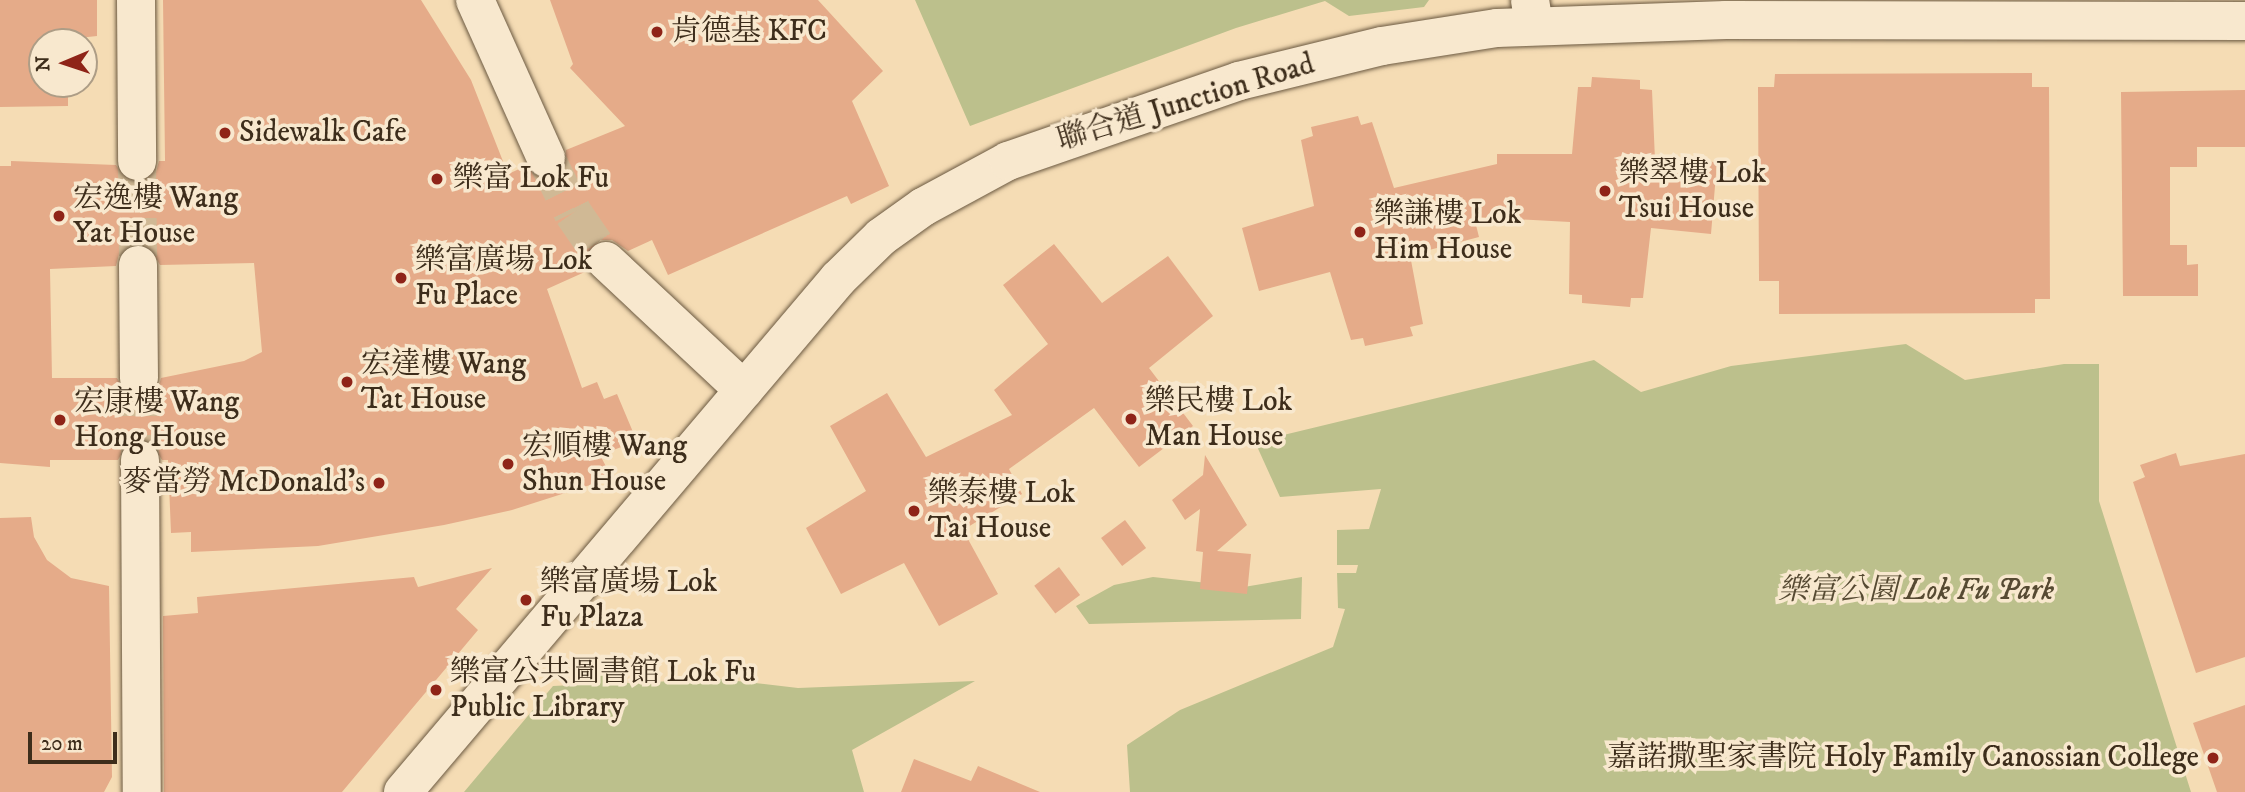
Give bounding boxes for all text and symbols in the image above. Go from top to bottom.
place label: 肯德基 KFC [671,14,827,50]
marker: 肯德基 KFC [649,24,665,40]
north arrow [28,28,98,98]
street label: 聯合道 Junction Road [1053,47,1319,159]
text: N [32,55,55,72]
place label: Sidewalk Cafe [239,115,407,151]
marker: Sidewalk Cafe [217,125,233,141]
place label: 樂翠樓 Lok Tsui House [1619,156,1766,226]
place label: 樂富 Lok Fu [453,161,609,197]
marker: 樂富 Lok Fu [427,169,447,189]
place label: 宏逸樓 Wang Yat House [73,181,238,251]
marker: 樂翠樓 Lok Tsui House [1597,183,1613,199]
place label: 樂謙樓 Lok Him House [1374,197,1521,268]
marker: 宏逸樓 Wang Yat House [51,208,67,224]
marker: 樂謙樓 Lok Him House [1352,224,1368,240]
place label: 樂富廣場 Lok Fu Place [415,243,592,314]
marker: 樂富廣場 Lok Fu Place [393,270,409,286]
place label: 宏達樓 Wang Tat House [361,347,526,418]
marker: 宏達樓 Wang Tat House [339,374,355,390]
place label: 樂民樓 Lok Man House [1145,384,1292,454]
place label: 宏康樓 Wang Hong House [74,385,239,456]
marker: 樂民樓 Lok Man House [1123,411,1139,427]
marker: 宏康樓 Wang Hong House [52,412,68,428]
place label: 宏順樓 Wang Shun House [522,429,687,499]
marker: 宏順樓 Wang Shun House [500,456,516,472]
place label: 麥當勞 McDonald's [122,465,365,501]
marker: 麥當勞 McDonald's [371,475,387,491]
place label: 樂泰樓 Lok Tai House [928,476,1075,546]
marker: 樂泰樓 Lok Tai House [906,503,922,519]
place label: 樂富廣場 Lok Fu Plaza [540,565,717,636]
park label: 樂富公園 Lok Fu Park [1778,573,2054,609]
marker: 樂富廣場 Lok Fu Plaza [518,592,534,608]
place label: 樂富公共圖書館 Lok Fu Public Library [450,655,756,726]
marker: 樂富公共圖書館 Lok Fu Public Library [428,682,444,698]
scale bar [32,718,121,762]
text: 20 m [41,731,83,757]
place label: 嘉諾撒聖家書院 Holy Family Canossian College [1607,740,2199,776]
marker: 嘉諾撒聖家書院 Holy Family Canossian College [2205,750,2221,766]

